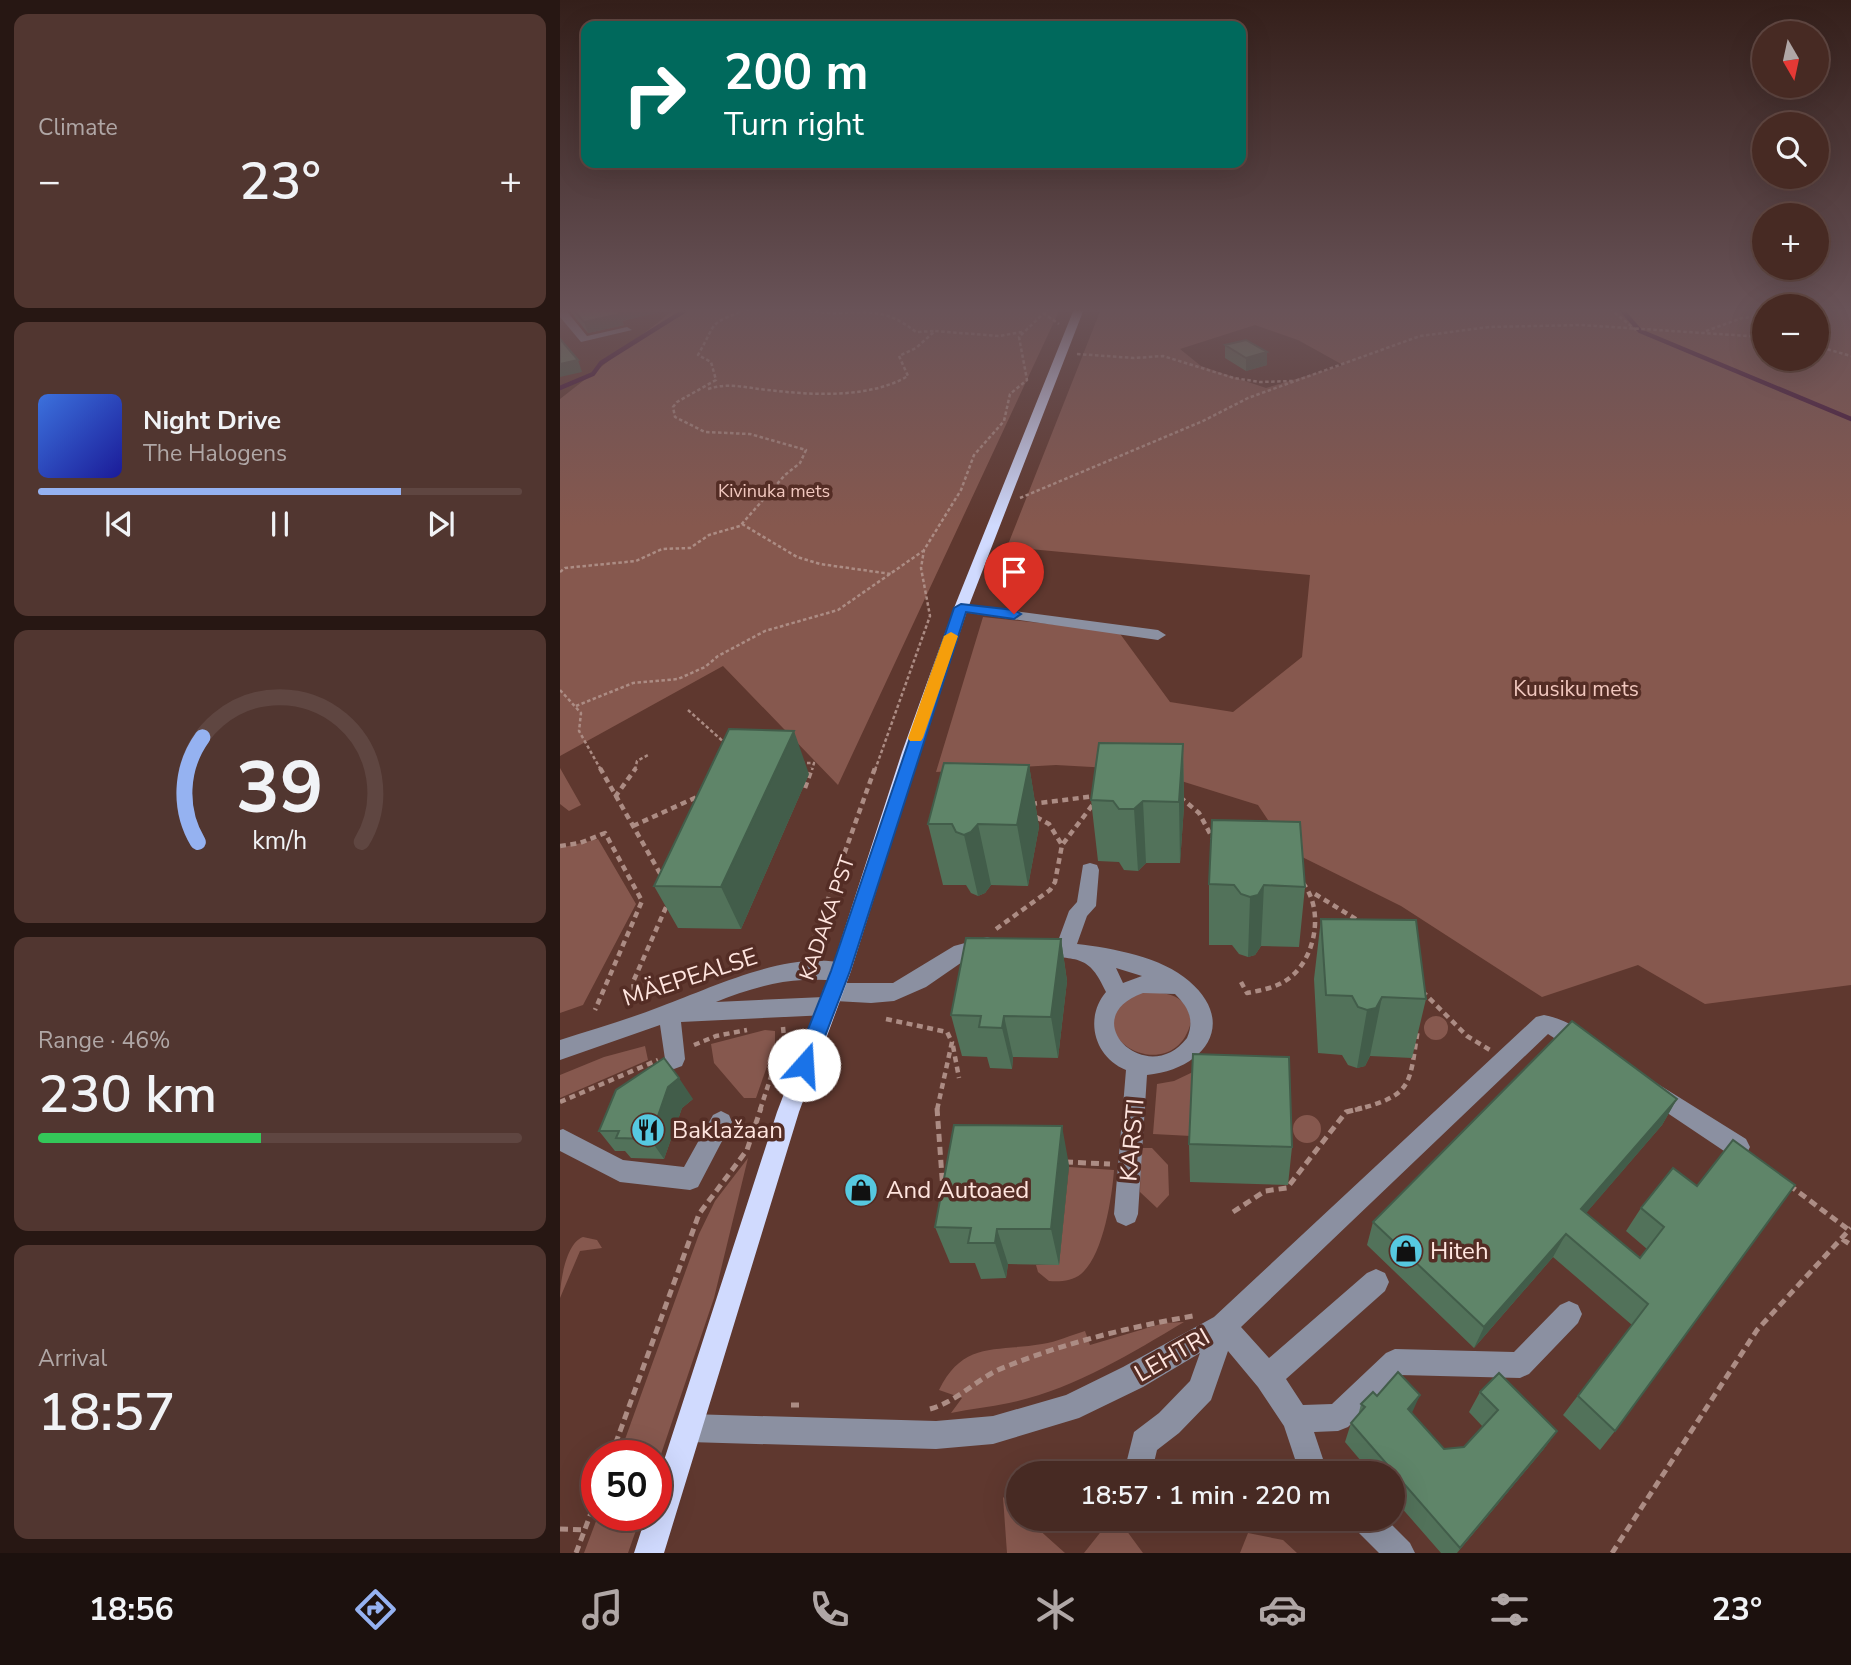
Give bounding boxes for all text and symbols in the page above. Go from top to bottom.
north arrow [1752,21,1829,98]
map controls [1752,21,1829,371]
text: 200 m [724,39,868,106]
icon: right [609,49,700,140]
text: Turn right [724,103,864,146]
text: Climate [38,112,118,143]
button: search [1752,112,1829,189]
text: 23° [239,146,321,217]
text: − [38,156,61,207]
text: + [499,156,522,207]
button: + [1752,203,1829,280]
button: − [1752,294,1829,371]
text: Night Drive [143,403,281,438]
text: The Halogens [143,438,287,469]
park label: Kivinuka mets [718,479,830,503]
icon: previous [100,505,138,543]
icon: pause [261,505,299,543]
icon: next [422,505,460,543]
pin [984,542,1044,614]
icon: arrive [995,553,1033,591]
park label: Kuusiku mets [1513,675,1639,703]
text: 39 [236,739,324,839]
text: km/h [252,824,308,858]
street label: KADAKA PST [793,852,862,984]
street label: MÄEPEALSE [619,940,761,1014]
text: Range · 46% [38,1025,170,1056]
position arrow [767,1028,841,1102]
text: 230 km [38,1059,217,1130]
street label: KARSTI [1112,1097,1152,1183]
restaurant icon: Baklažaan [629,1111,667,1149]
place label: Baklažaan [672,1114,783,1146]
shop icon: And Autoaed [842,1171,880,1209]
place label: And Autoaed [886,1174,1029,1206]
shop icon: Hiteh [1387,1232,1425,1270]
place label: Hiteh [1430,1235,1489,1267]
street label: LEHTRI [1129,1321,1215,1389]
text: Arrival [38,1343,107,1374]
text: 18:57 [38,1377,175,1448]
speed limit sign: 50 [581,1440,672,1531]
text: 18:57 · 1 min · 220 m [1080,1478,1331,1513]
icon: directions [351,1585,400,1634]
icon: music [578,1585,627,1634]
icon: phone [805,1585,854,1634]
icon: climate [1031,1585,1080,1634]
icon: car [1258,1585,1307,1634]
icon: filters [1485,1585,1534,1634]
text: 18:56 [89,1588,174,1631]
text: 23° [1712,1588,1762,1631]

